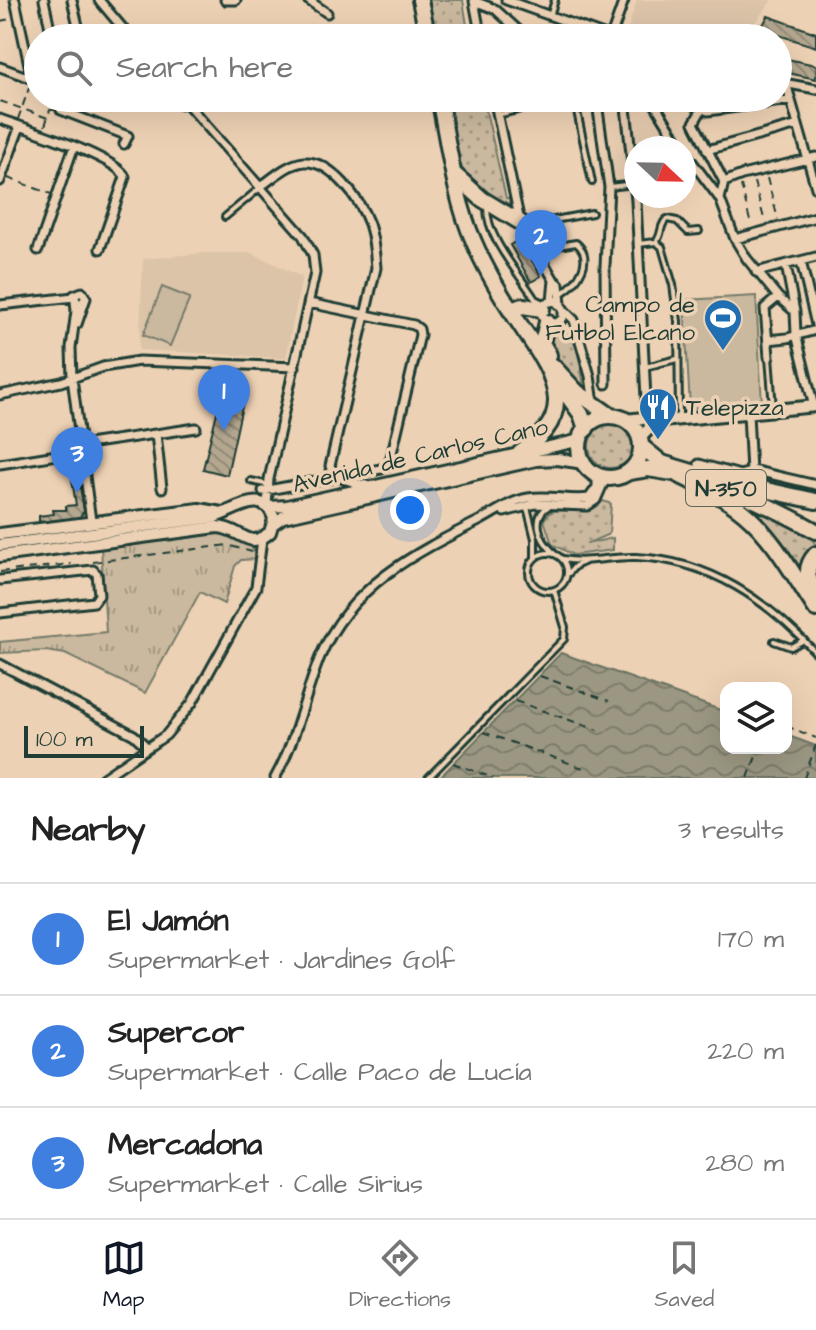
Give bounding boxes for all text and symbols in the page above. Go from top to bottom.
search box [24,24,792,112]
icon: search [52,46,96,90]
text: Search here [116,47,293,89]
north arrow [624,136,696,208]
pin: 2 [515,210,567,276]
place label: Campo de Futbol Elcano [545,288,695,350]
sports icon: Campo de Futbol Elcano [702,297,744,352]
pin: 1 [198,365,250,431]
restaurant icon: Telepizza [637,386,679,441]
place label: Telepizza [686,391,784,425]
street label: Avenida de Carlos Cano [289,410,552,502]
pin: 3 [51,427,103,493]
road number: N-350 [686,470,766,506]
your location [390,490,430,530]
map controls [720,682,792,754]
button: layers [720,682,792,754]
scale bar [24,722,144,758]
text: 100 m [36,724,93,755]
text: Nearby [32,806,146,854]
text: 3 results [678,812,784,848]
text: El Jamón [108,900,229,942]
text: 1 [56,921,60,957]
text: 170 m [718,921,784,957]
text: Supermarket · Jardines Golf [108,942,455,978]
text: Supercor [108,1012,244,1054]
text: 2 [51,1033,65,1069]
text: 220 m [707,1033,784,1069]
text: Supermarket · Calle Paco de Lucía [108,1054,532,1090]
text: Mercadona [108,1124,262,1166]
text: 3 [51,1145,65,1181]
text: 280 m [705,1145,784,1181]
text: Supermarket · Calle Sirius [108,1166,423,1202]
tab: Map [102,1236,146,1315]
tab: Directions [349,1236,451,1315]
tab: Saved [654,1236,714,1315]

